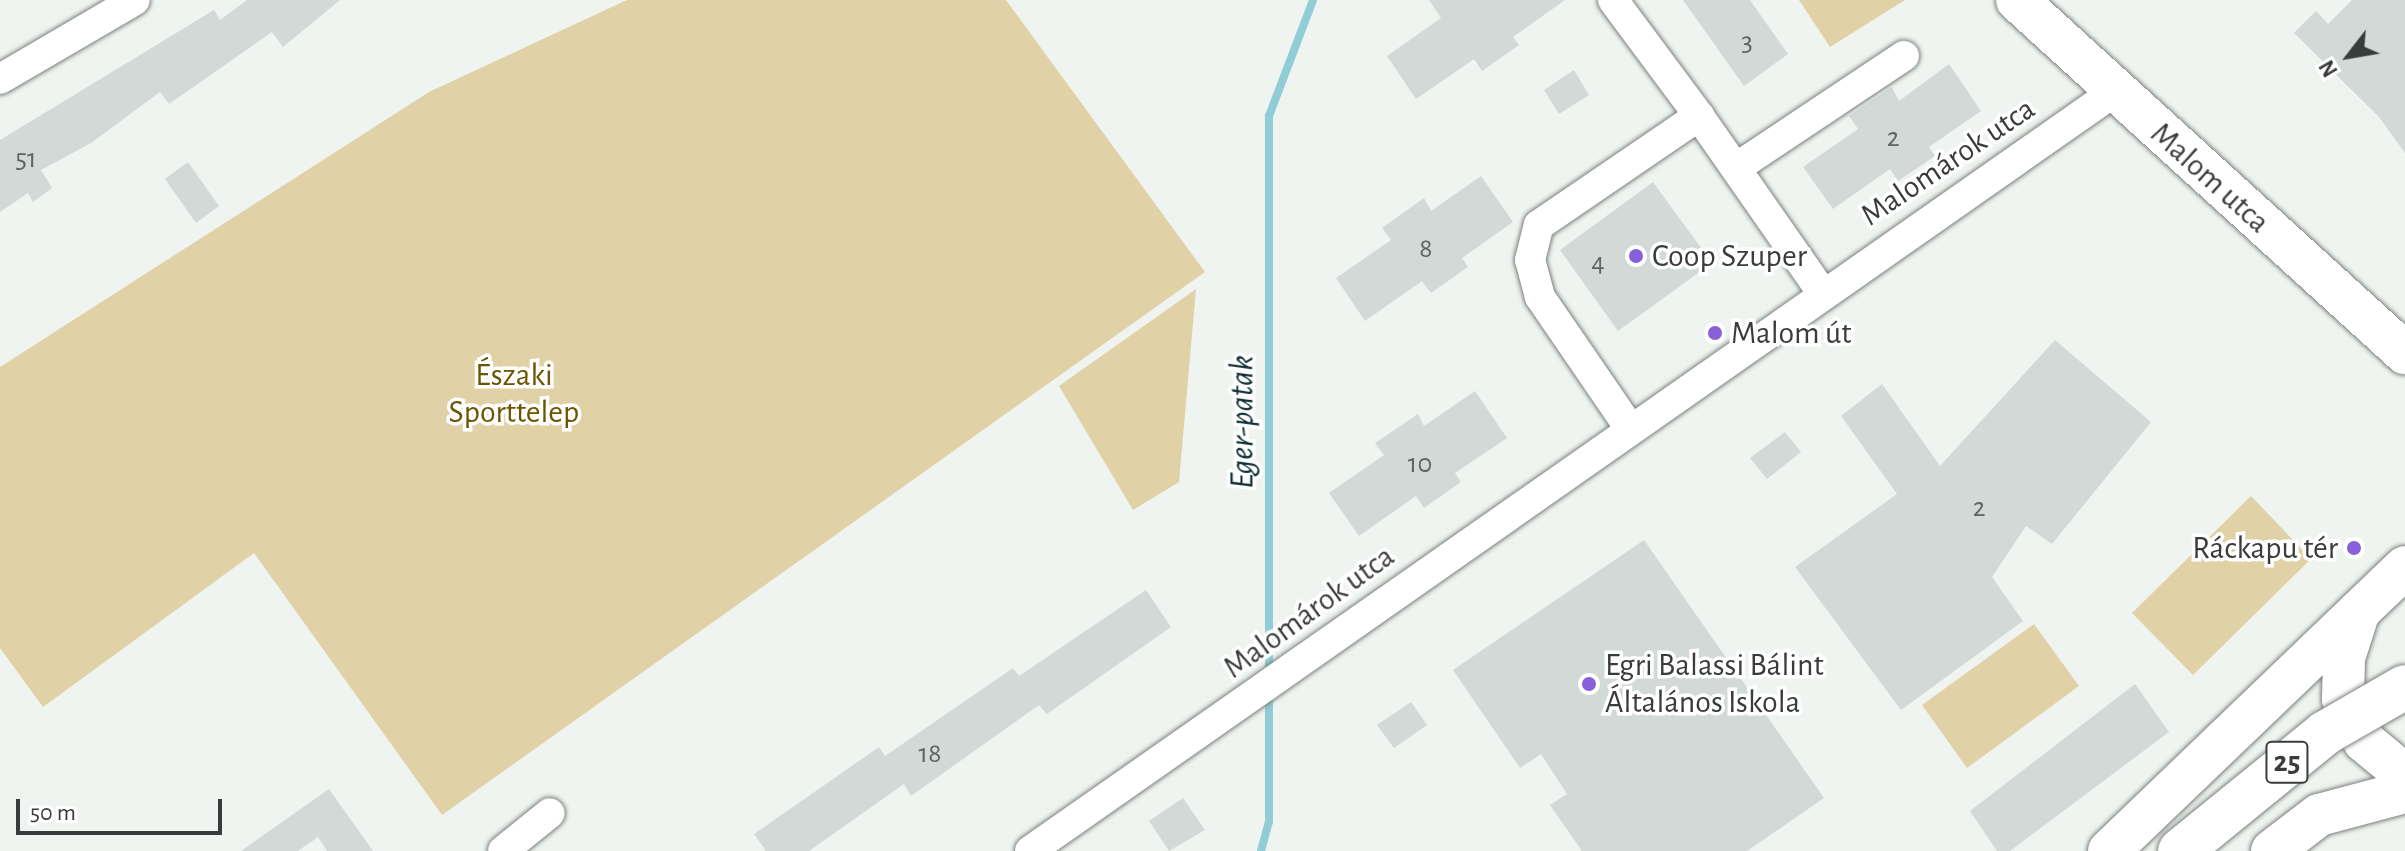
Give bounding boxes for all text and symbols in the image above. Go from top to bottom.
north arrow [2309,16,2389,96]
house number: 3 [1741,25,1753,59]
text: N [2315,56,2342,81]
street label: Malomárok utca [1854,90,2042,234]
street label: Malom utca [2143,115,2277,241]
house number: 2 [1887,121,1899,155]
house number: 51 [15,142,37,176]
house number: 8 [1419,232,1433,266]
place label: Coop Szuper [1652,237,1807,275]
house number: 4 [1591,246,1605,280]
marker: Coop Szuper [1627,247,1645,265]
place label: Malom út [1731,314,1851,352]
marker: Malom út [1706,324,1724,342]
water label: Eger-patak [1223,355,1263,489]
park label: Északi Sporttelep [449,357,579,432]
house number: 10 [1408,447,1432,481]
house number: 2 [1973,491,1985,525]
place label: Ráckapu tér [2192,529,2338,567]
street label: Malomárok utca [1216,537,1402,687]
marker: Ráckapu tér [2345,539,2363,557]
place label: Egri Balassi Bálint Általános Iskola [1605,647,1824,722]
marker: Egri Balassi Bálint Általános Iskola [1580,675,1598,693]
road number: 25 [2265,736,2309,788]
house number: 18 [919,737,941,771]
scale bar [20,783,226,833]
text: 50 m [30,801,76,825]

